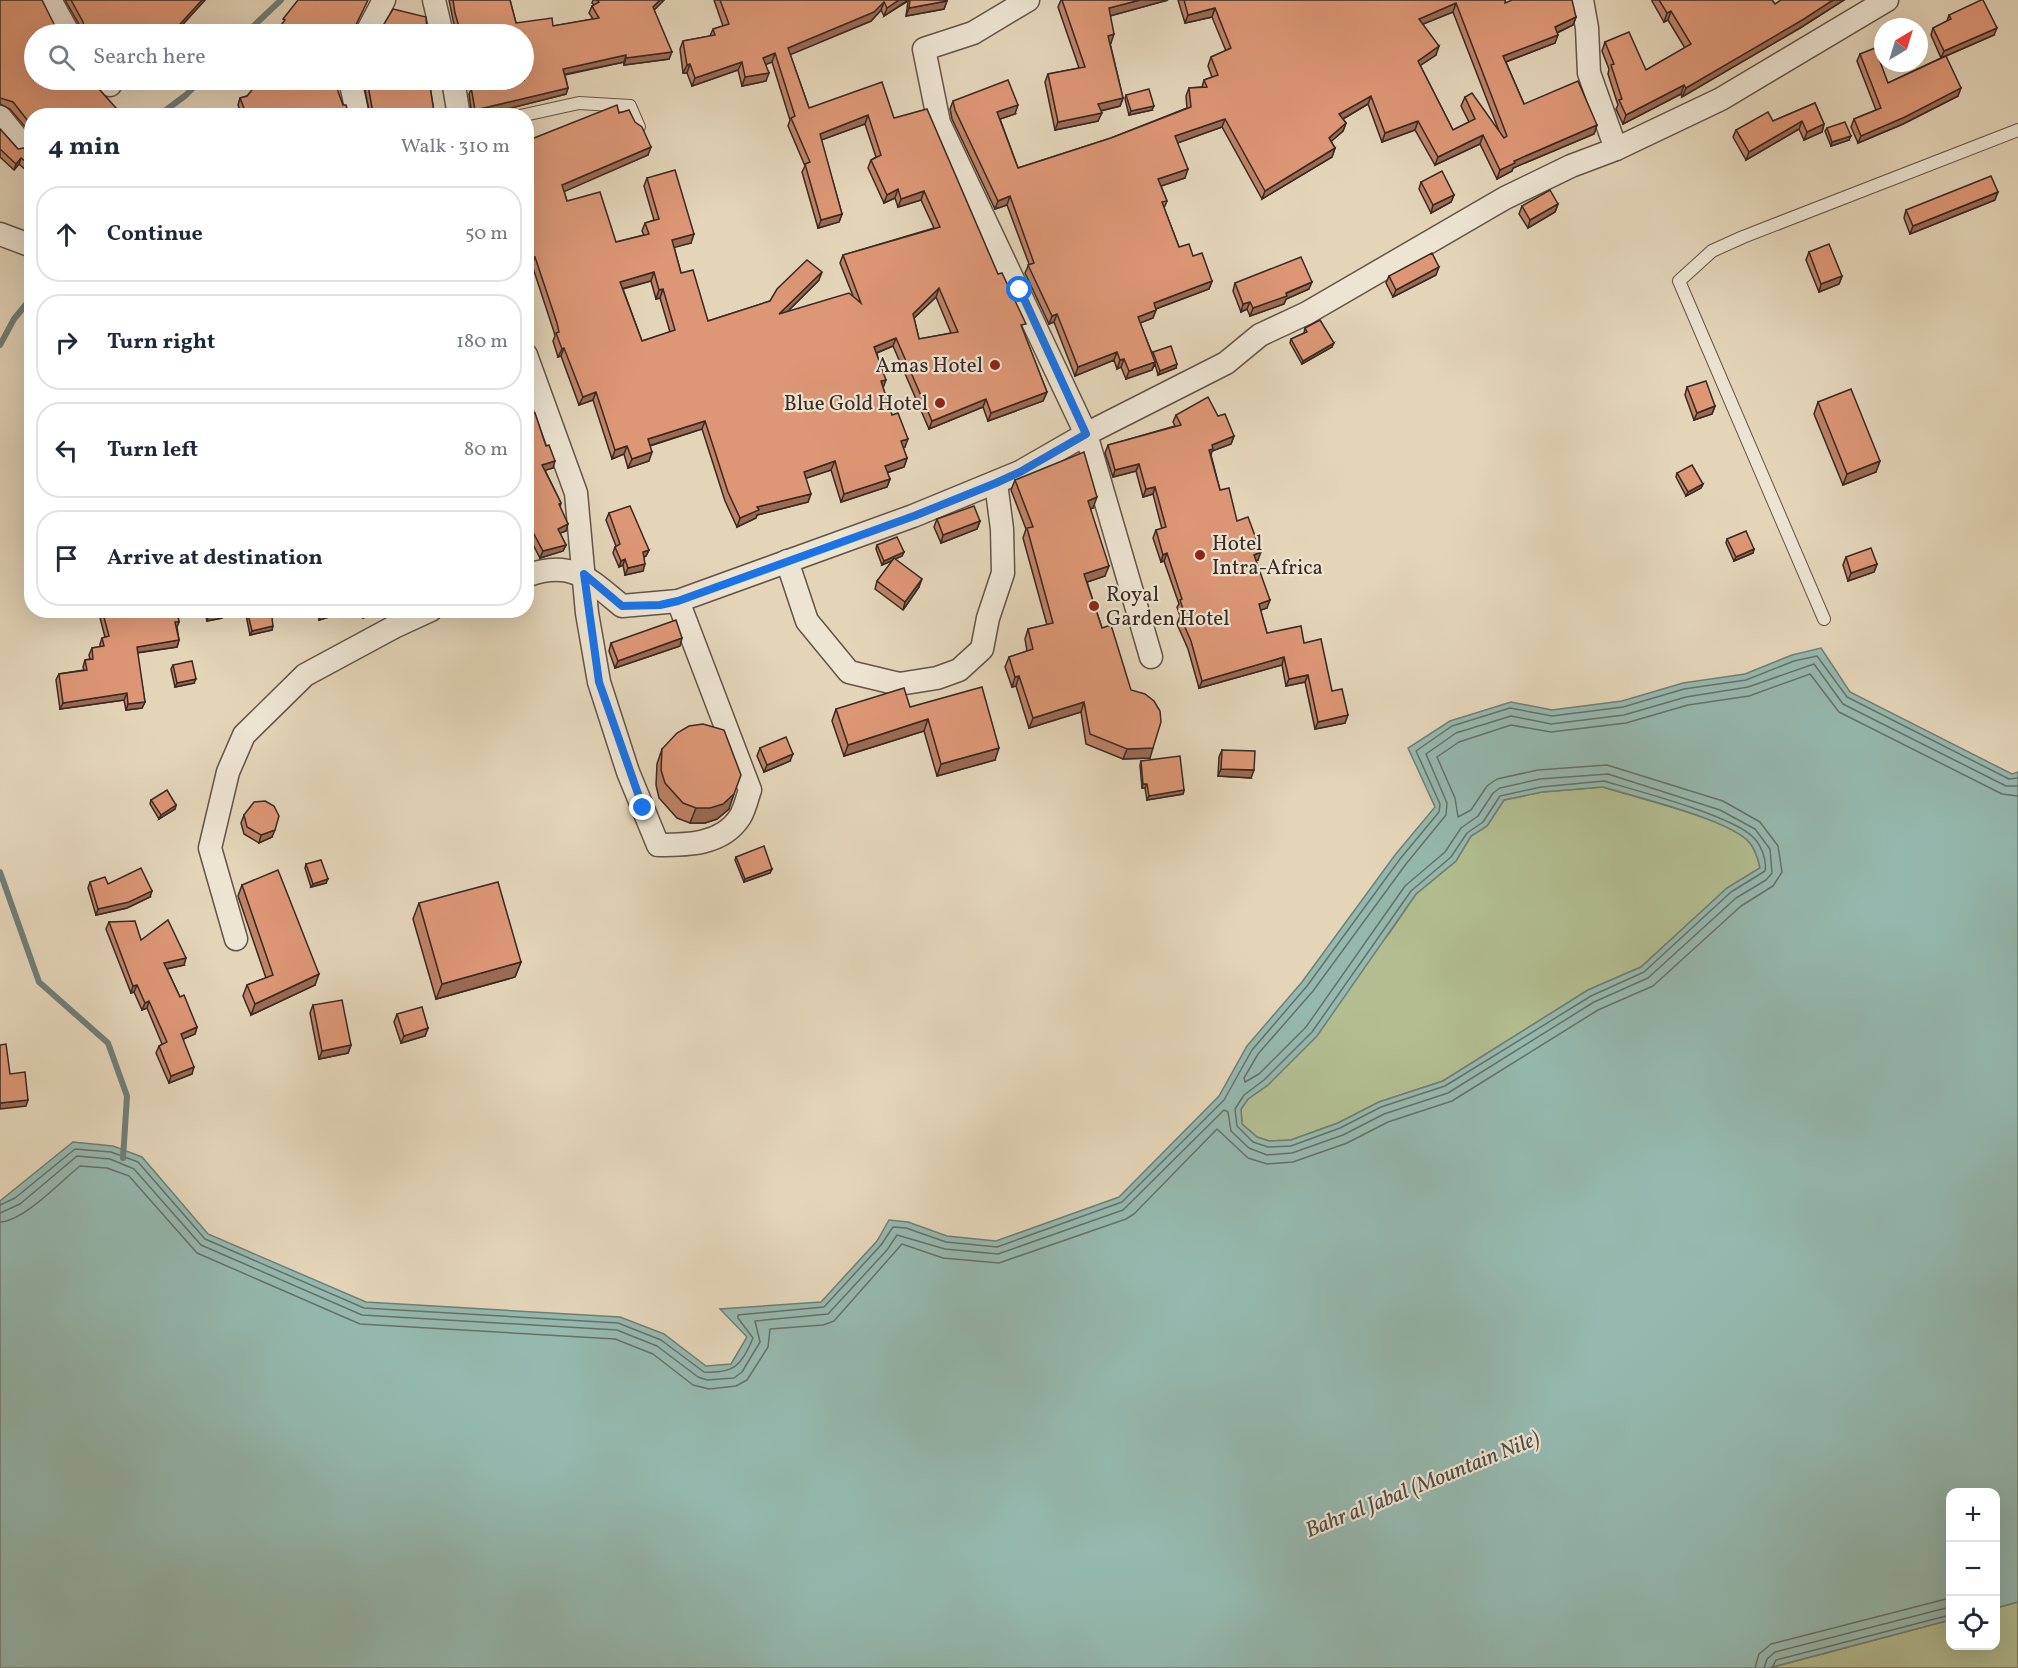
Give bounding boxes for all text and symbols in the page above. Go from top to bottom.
north arrow [1874,18,1928,72]
search box [24,24,534,90]
icon: search [45,41,78,74]
text: Search here [93,42,206,73]
text: 4 min [48,129,120,165]
text: Walk · 310 m [401,133,510,161]
icon: ahead [50,218,83,251]
text: Continue [107,219,203,250]
text: 50 m [465,220,508,248]
route start [1006,276,1032,302]
icon: right [50,326,83,359]
text: Turn right [107,327,215,358]
text: 180 m [456,328,508,356]
place label: Amas Hotel [876,352,983,381]
marker: Amas Hotel [988,358,1002,372]
place label: Blue Gold Hotel [784,390,928,419]
marker: Blue Gold Hotel [933,396,947,410]
icon: left [50,434,83,467]
text: Turn left [107,435,198,466]
text: 80 m [464,436,508,464]
place label: Hotel Intra-Africa [1212,530,1323,583]
icon: arrive [50,542,83,575]
text: Arrive at destination [107,543,323,574]
marker: Hotel Intra-Africa [1193,548,1207,562]
place label: Royal Garden Hotel [1106,581,1230,634]
marker: Royal Garden Hotel [1087,599,1101,613]
route end [629,794,655,820]
water label: Bahr al Jabal (Mountain Nile) [1301,1424,1545,1547]
map controls [1946,1488,2000,1650]
button: + [1946,1488,2000,1542]
button: − [1946,1542,2000,1596]
button: locate [1946,1596,2000,1650]

